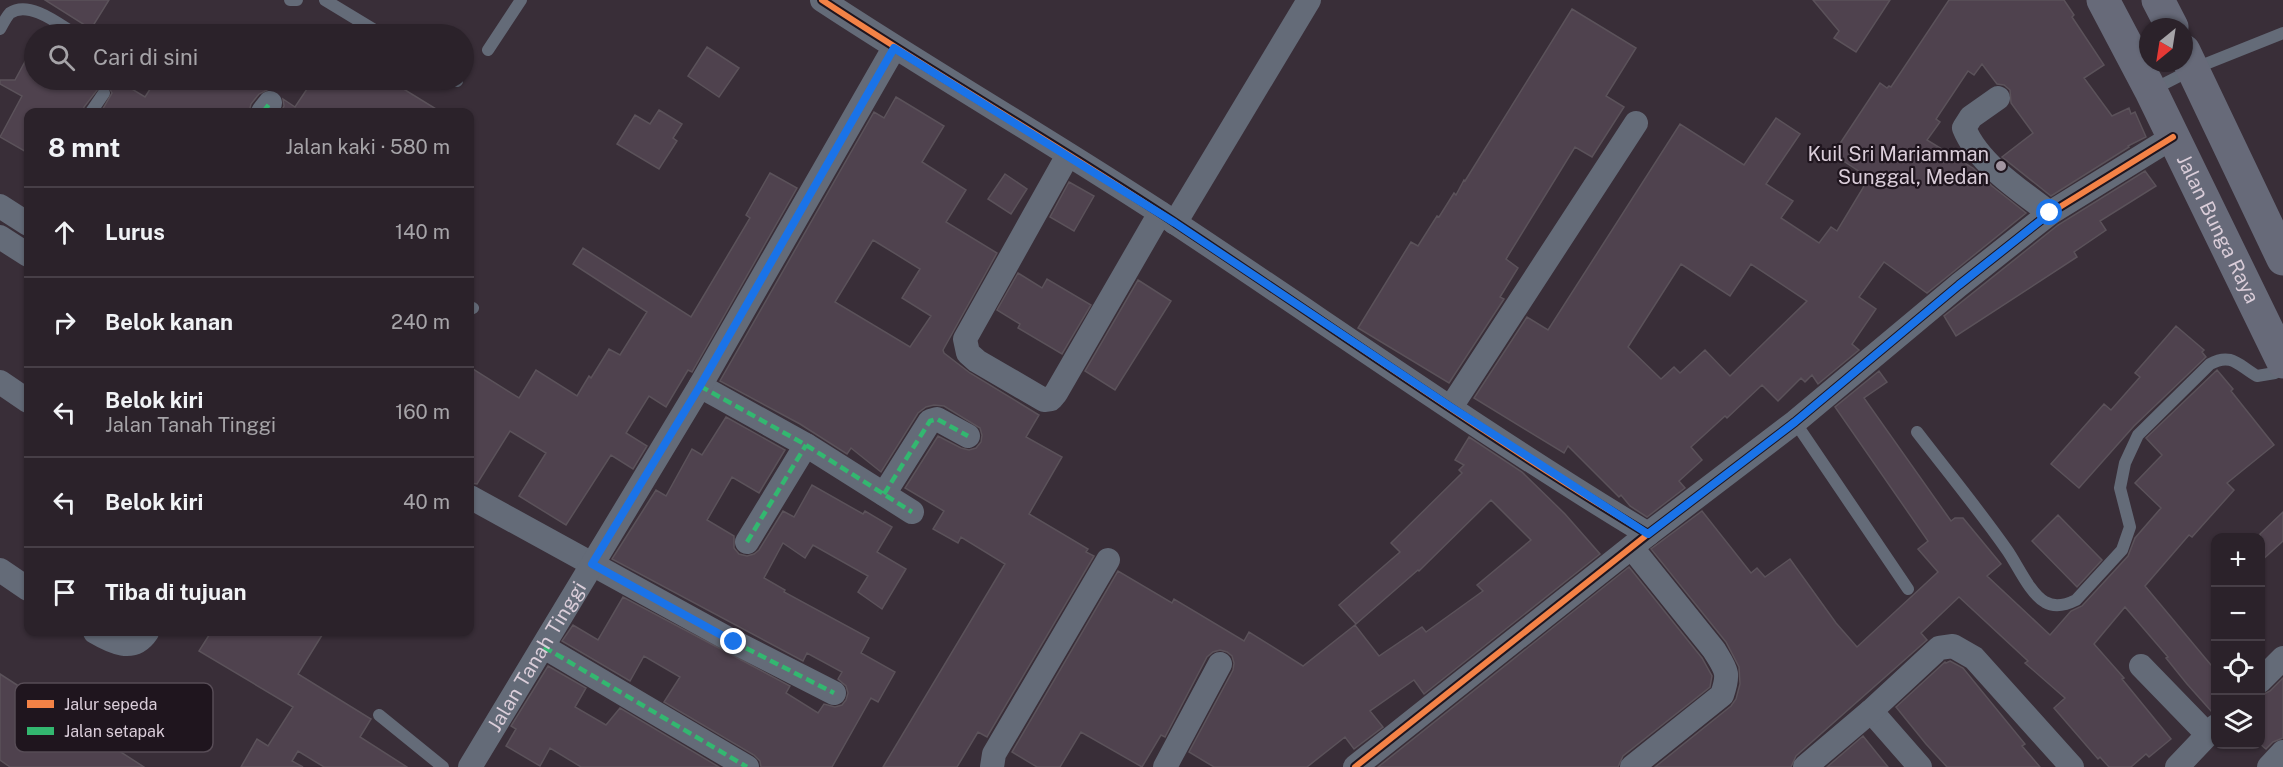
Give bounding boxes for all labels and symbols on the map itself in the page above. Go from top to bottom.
north arrow [2139,18,2193,72]
place label: Kuil Sri Mariamman Sunggal, Medan [1807,142,1989,189]
street label: Jalan Bunga Raya [2172,150,2264,307]
marker: Kuil Sri Mariamman Sunggal, Medan [1994,159,2008,173]
route start [2036,199,2062,225]
street label: Jalan Tanah Tinggi [482,577,591,736]
route end [720,628,746,654]
legend [15,683,213,752]
text: Jalur sepeda [64,695,157,714]
text: Jalan setapak [64,722,165,741]

